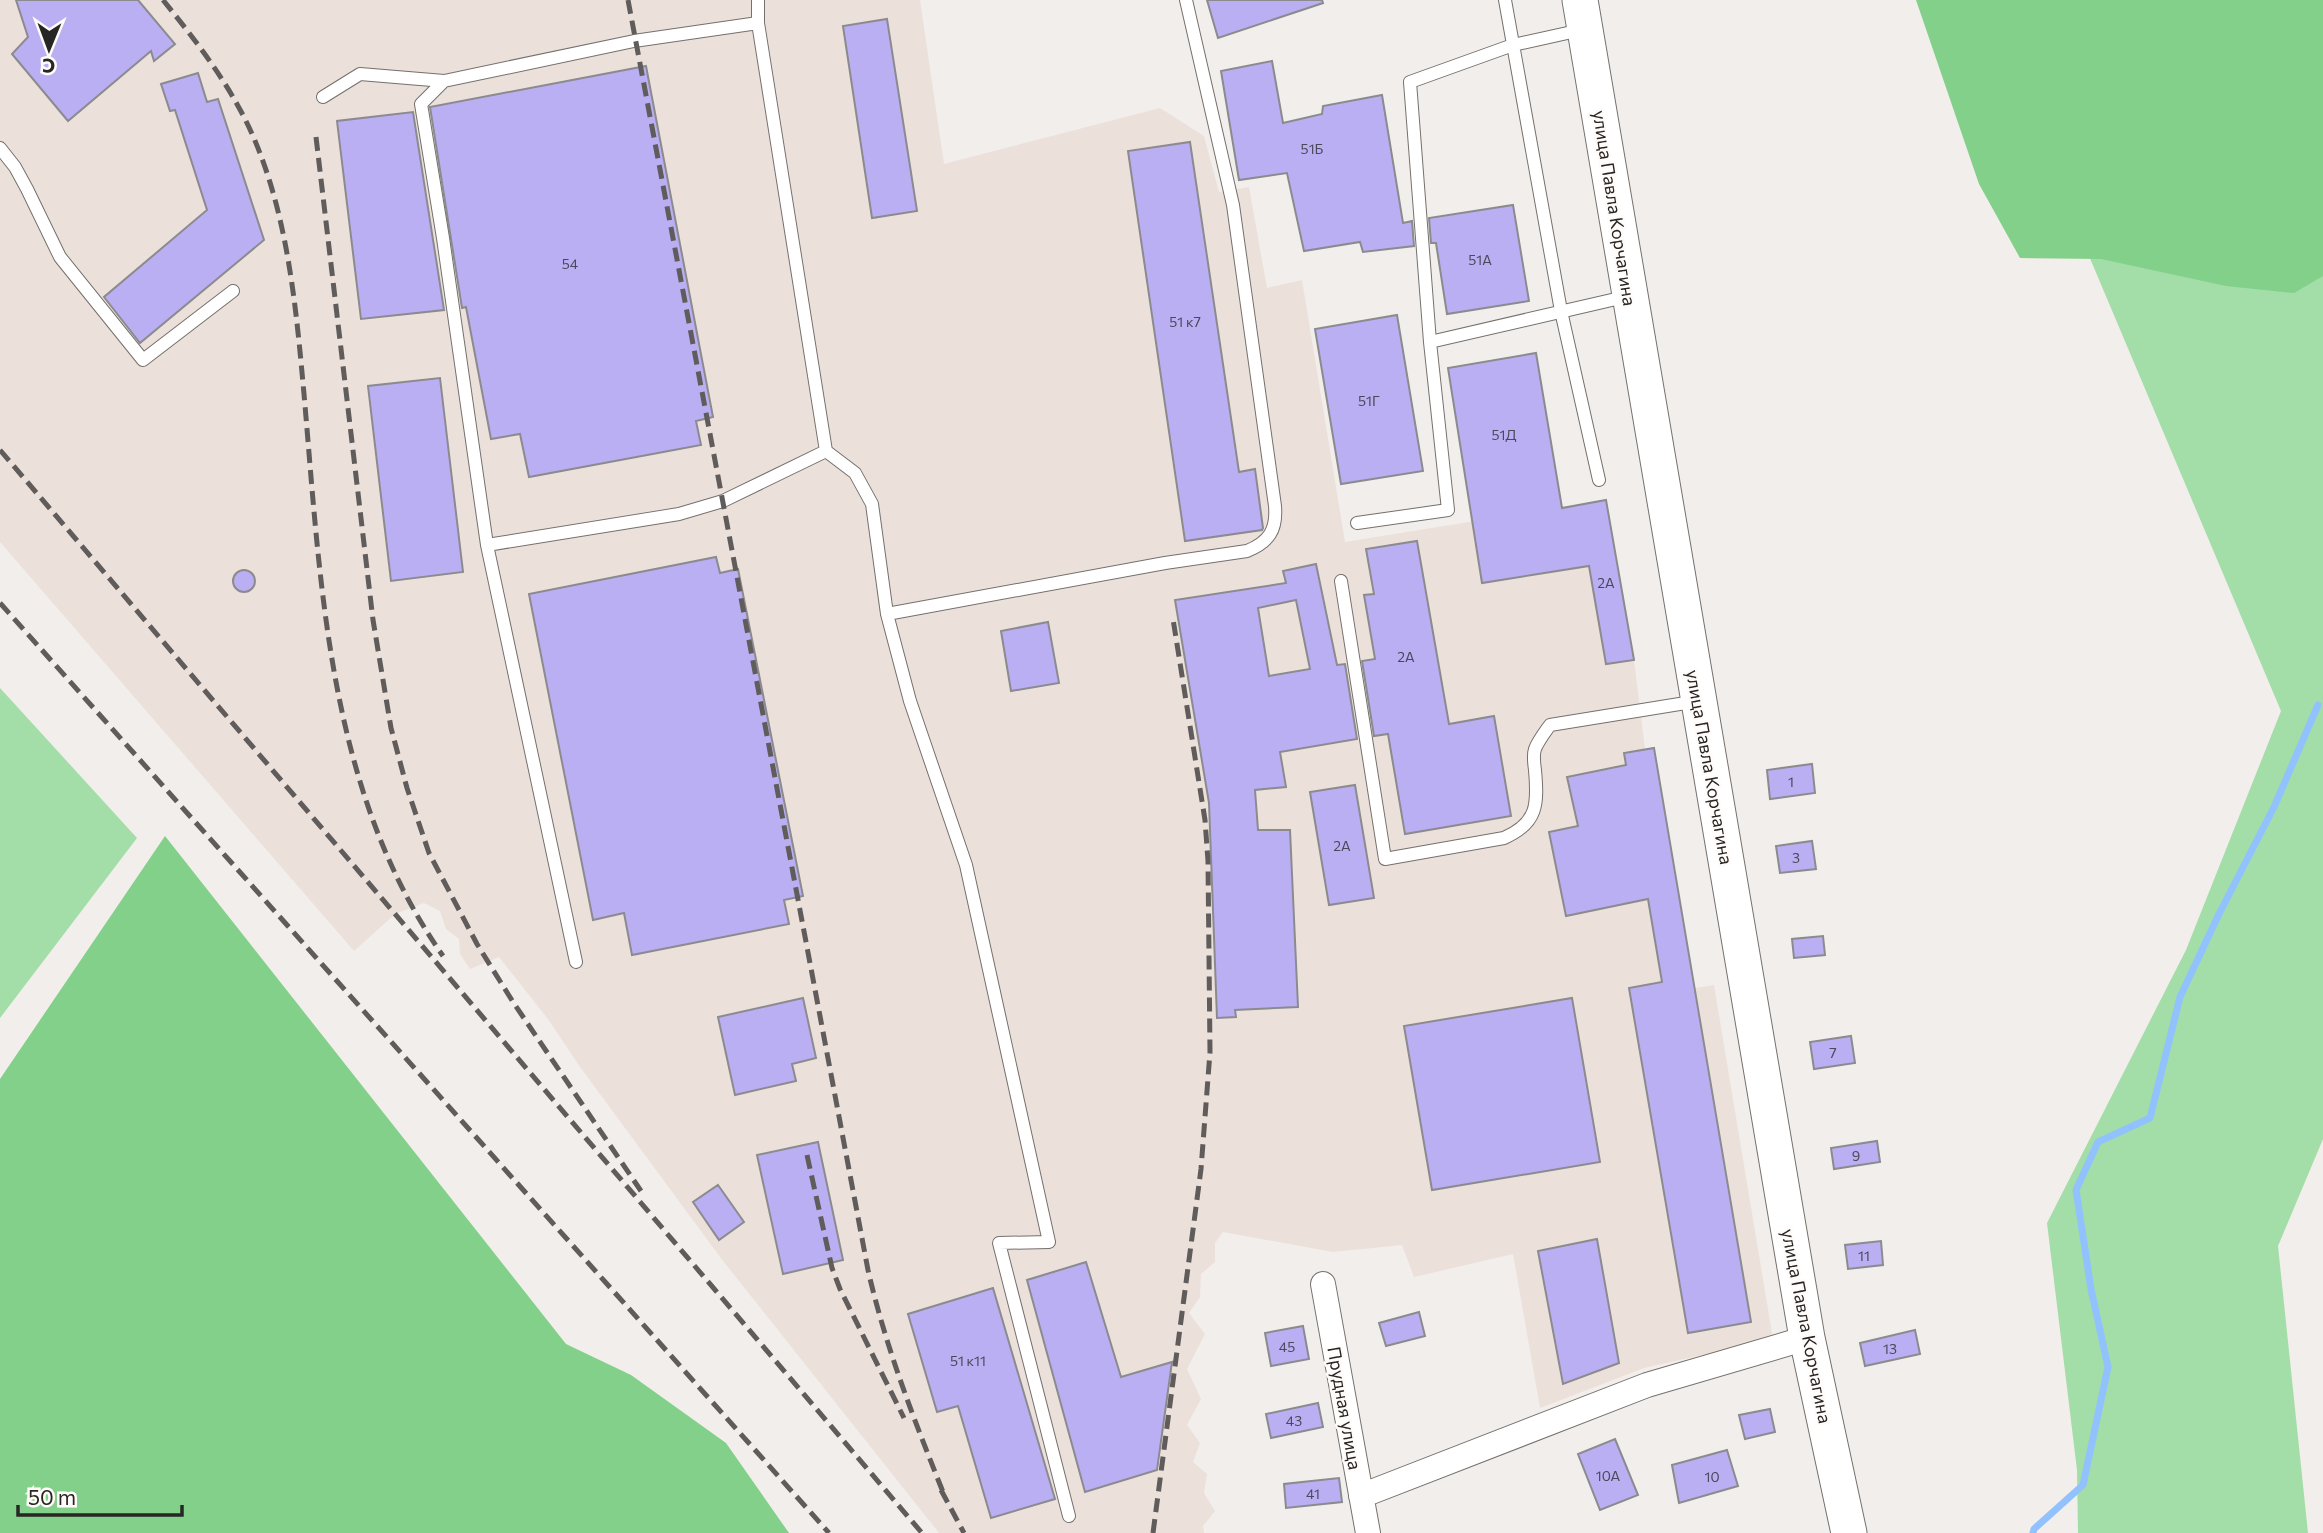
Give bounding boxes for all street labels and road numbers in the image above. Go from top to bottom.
street label: улица Павла Корчагина [1589,109,1641,307]
street label: улица Павла Корчагина [1682,668,1738,866]
street label: улица Павла Корчагина [1777,1227,1837,1425]
street label: Прудная улица [1323,1345,1367,1471]

